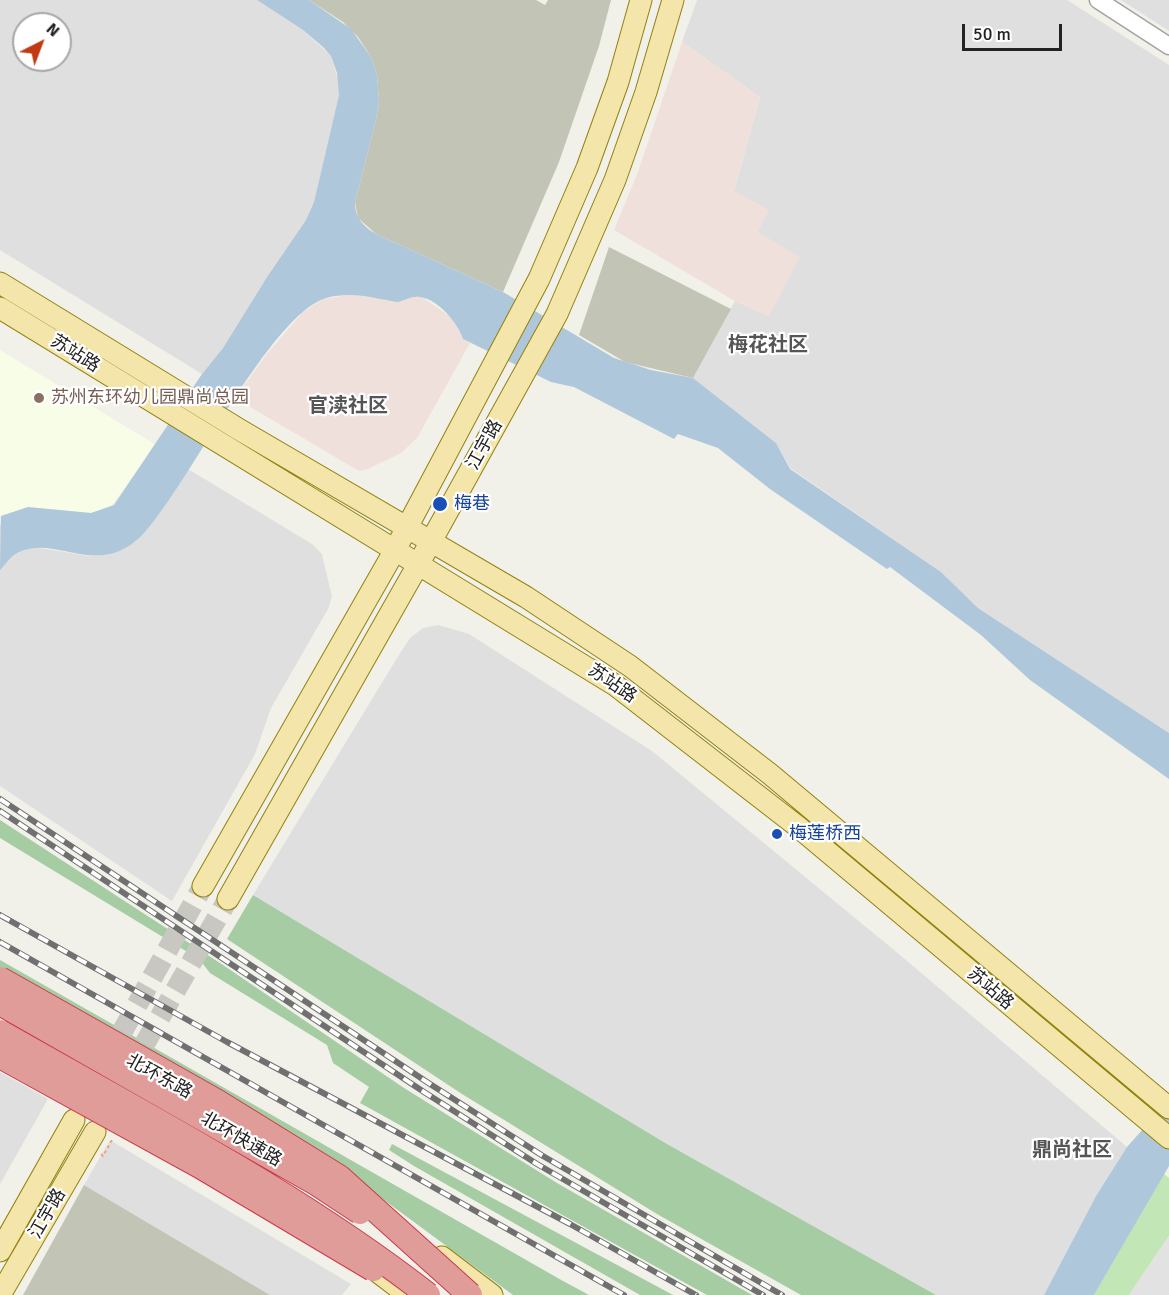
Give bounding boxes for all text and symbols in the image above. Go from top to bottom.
north arrow [12,12,72,72]
scale bar [965,12,1066,50]
text: N [42,19,64,41]
text: 50 m [973,23,1011,45]
street label: 苏站路 [46,331,104,377]
district label: 梅花社区 [728,334,808,358]
place label: 苏州东环幼儿园鼎尚总园 [51,387,249,409]
marker: 苏州东环幼儿园鼎尚总园 [32,391,46,405]
district label: 官渎社区 [308,395,388,419]
street label: 江宇路 [462,416,508,474]
place label: 梅巷 [454,493,490,515]
marker: 梅巷 [431,495,449,513]
street label: 苏站路 [584,660,640,708]
place label: 梅莲桥西 [789,823,861,845]
marker: 梅莲桥西 [770,827,784,841]
street label: 苏站路 [962,963,1018,1015]
street label: 北环东路 [122,1050,196,1104]
street label: 北环快速路 [197,1108,285,1172]
district label: 鼎尚社区 [1032,1139,1112,1163]
street label: 江宇路 [25,1185,71,1243]

